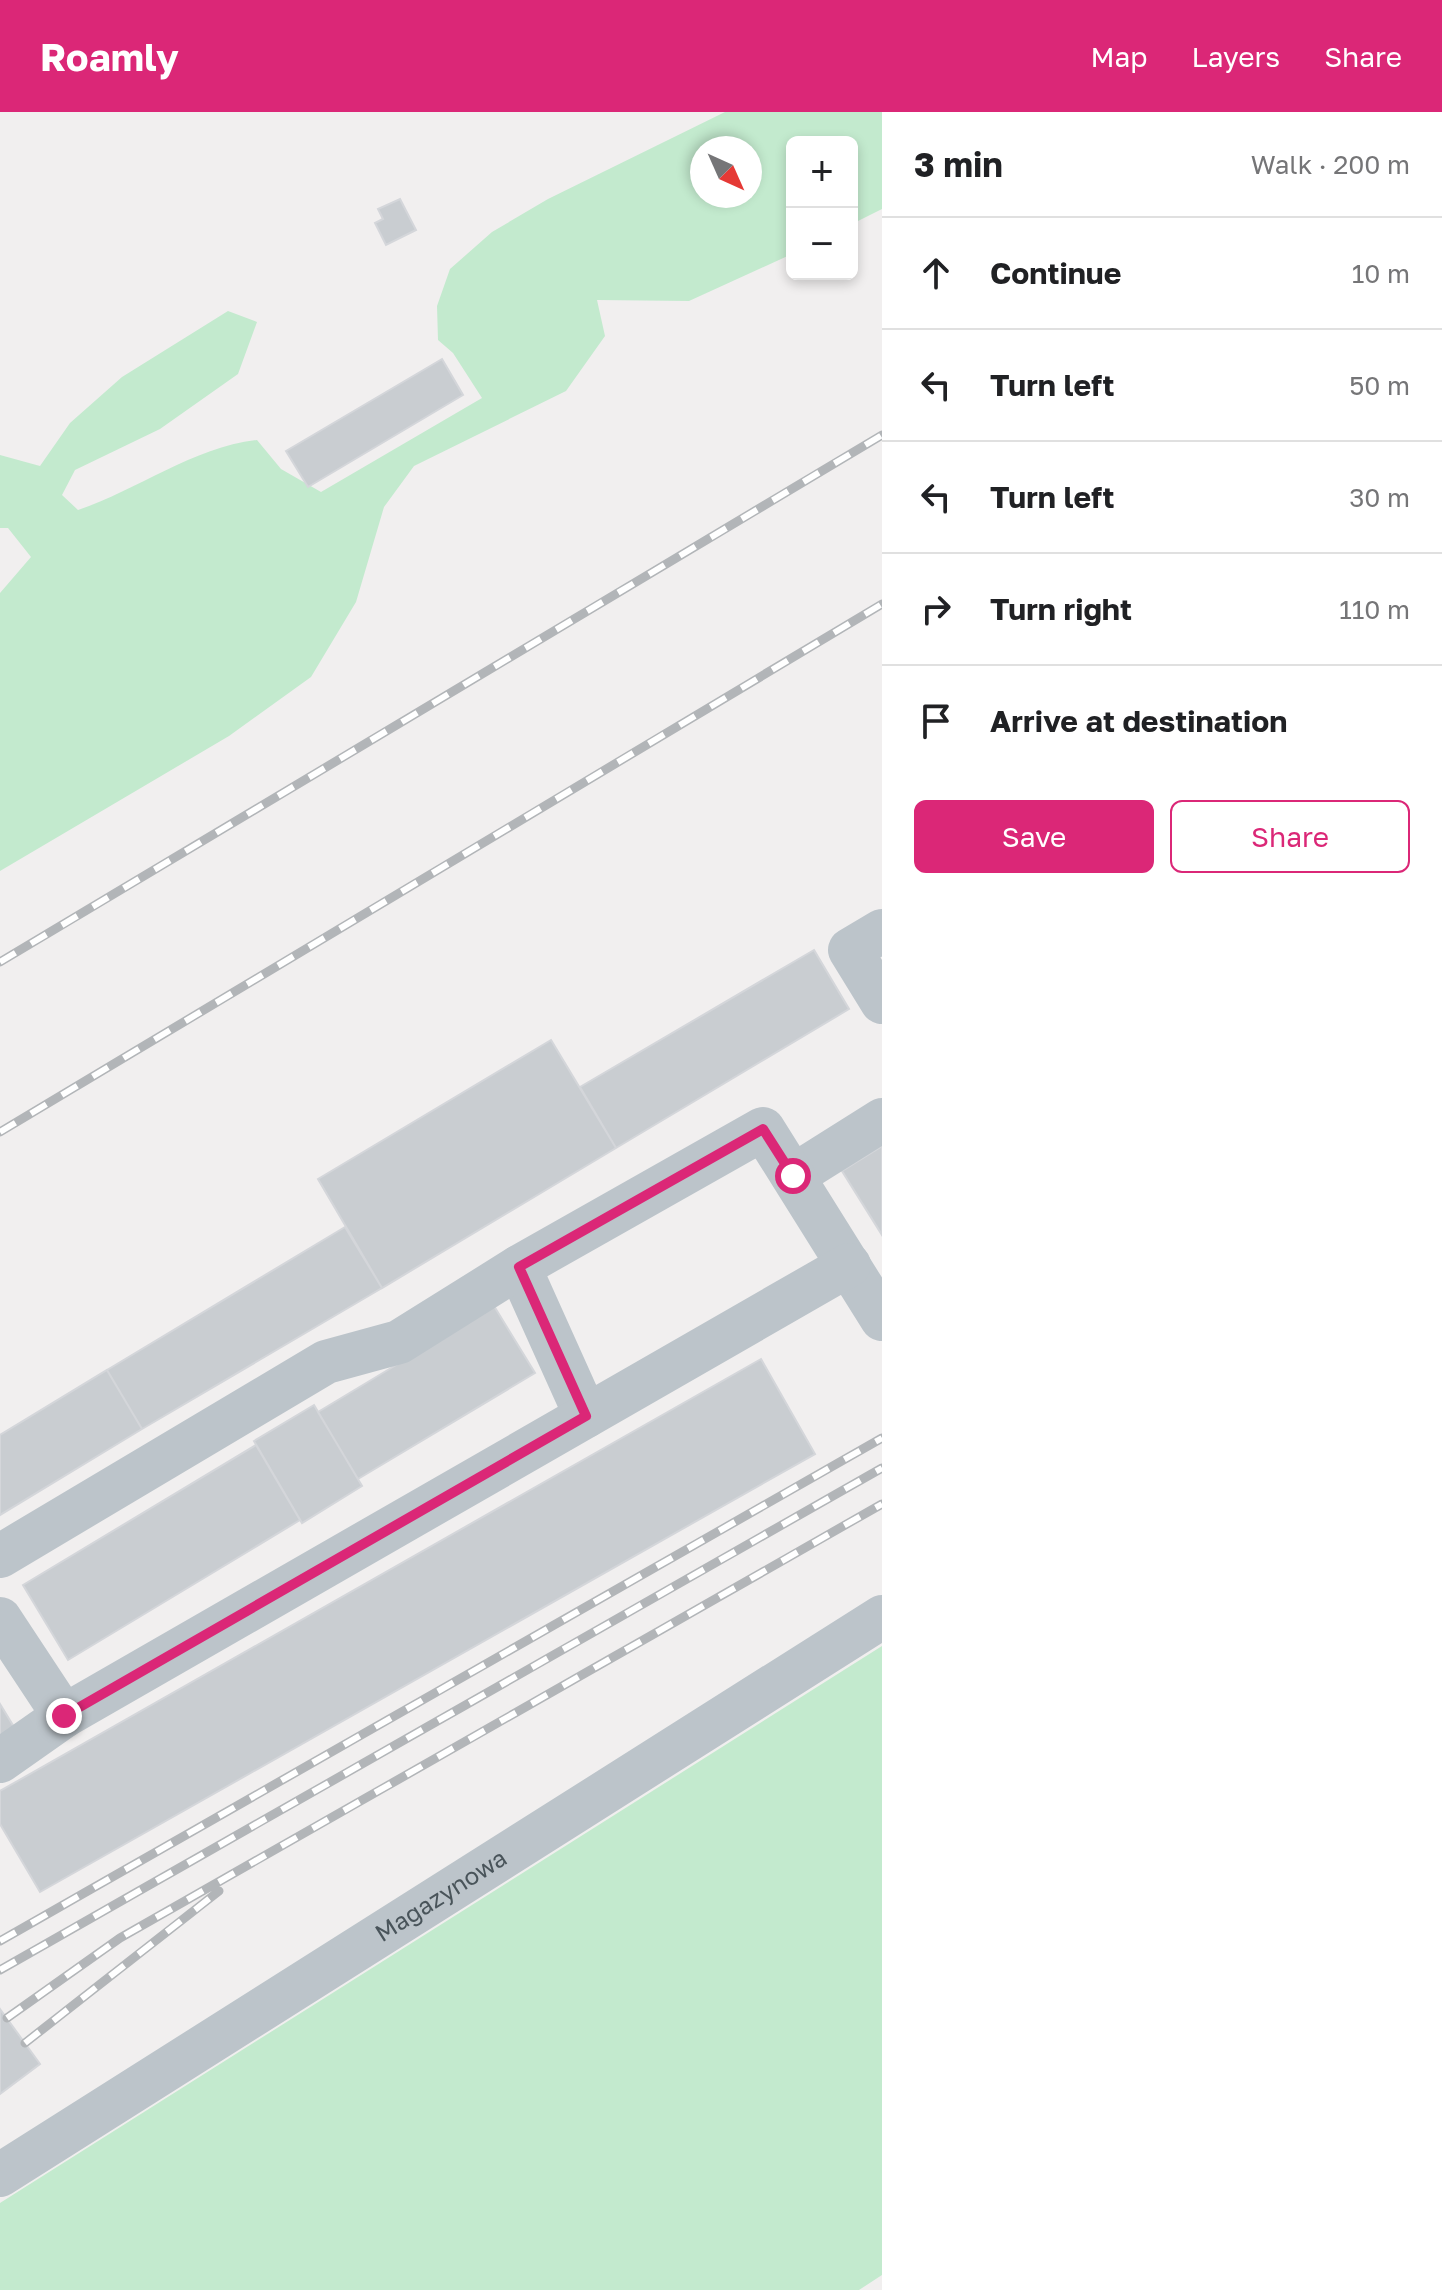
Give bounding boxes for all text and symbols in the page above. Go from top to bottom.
text: Roamly [40,34,179,79]
text: Map [1090,40,1148,73]
text: Layers [1192,40,1280,73]
text: Share [1324,40,1402,73]
north arrow [690,136,762,208]
map controls [786,136,858,280]
button: + [786,136,858,208]
text: 3 min [914,144,1003,184]
text: Walk · 200 m [1251,149,1410,180]
button: − [786,208,858,280]
icon: ahead [914,251,958,295]
text: Continue [990,255,1121,291]
text: 10 m [1352,258,1410,289]
icon: left [914,363,958,407]
text: Turn left [990,367,1115,403]
text: 50 m [1349,370,1410,401]
icon: left [914,475,958,519]
text: Turn left [990,479,1115,515]
text: 30 m [1349,482,1410,513]
icon: right [914,587,958,631]
text: Turn right [990,591,1132,627]
text: 110 m [1339,594,1410,625]
icon: arrive [914,699,958,743]
text: Arrive at destination [990,703,1287,739]
button: Save [914,800,1154,873]
button: Share [1170,800,1410,873]
route start [775,1158,811,1194]
route end [46,1698,82,1734]
street label: Magazynowa [369,1842,511,1947]

